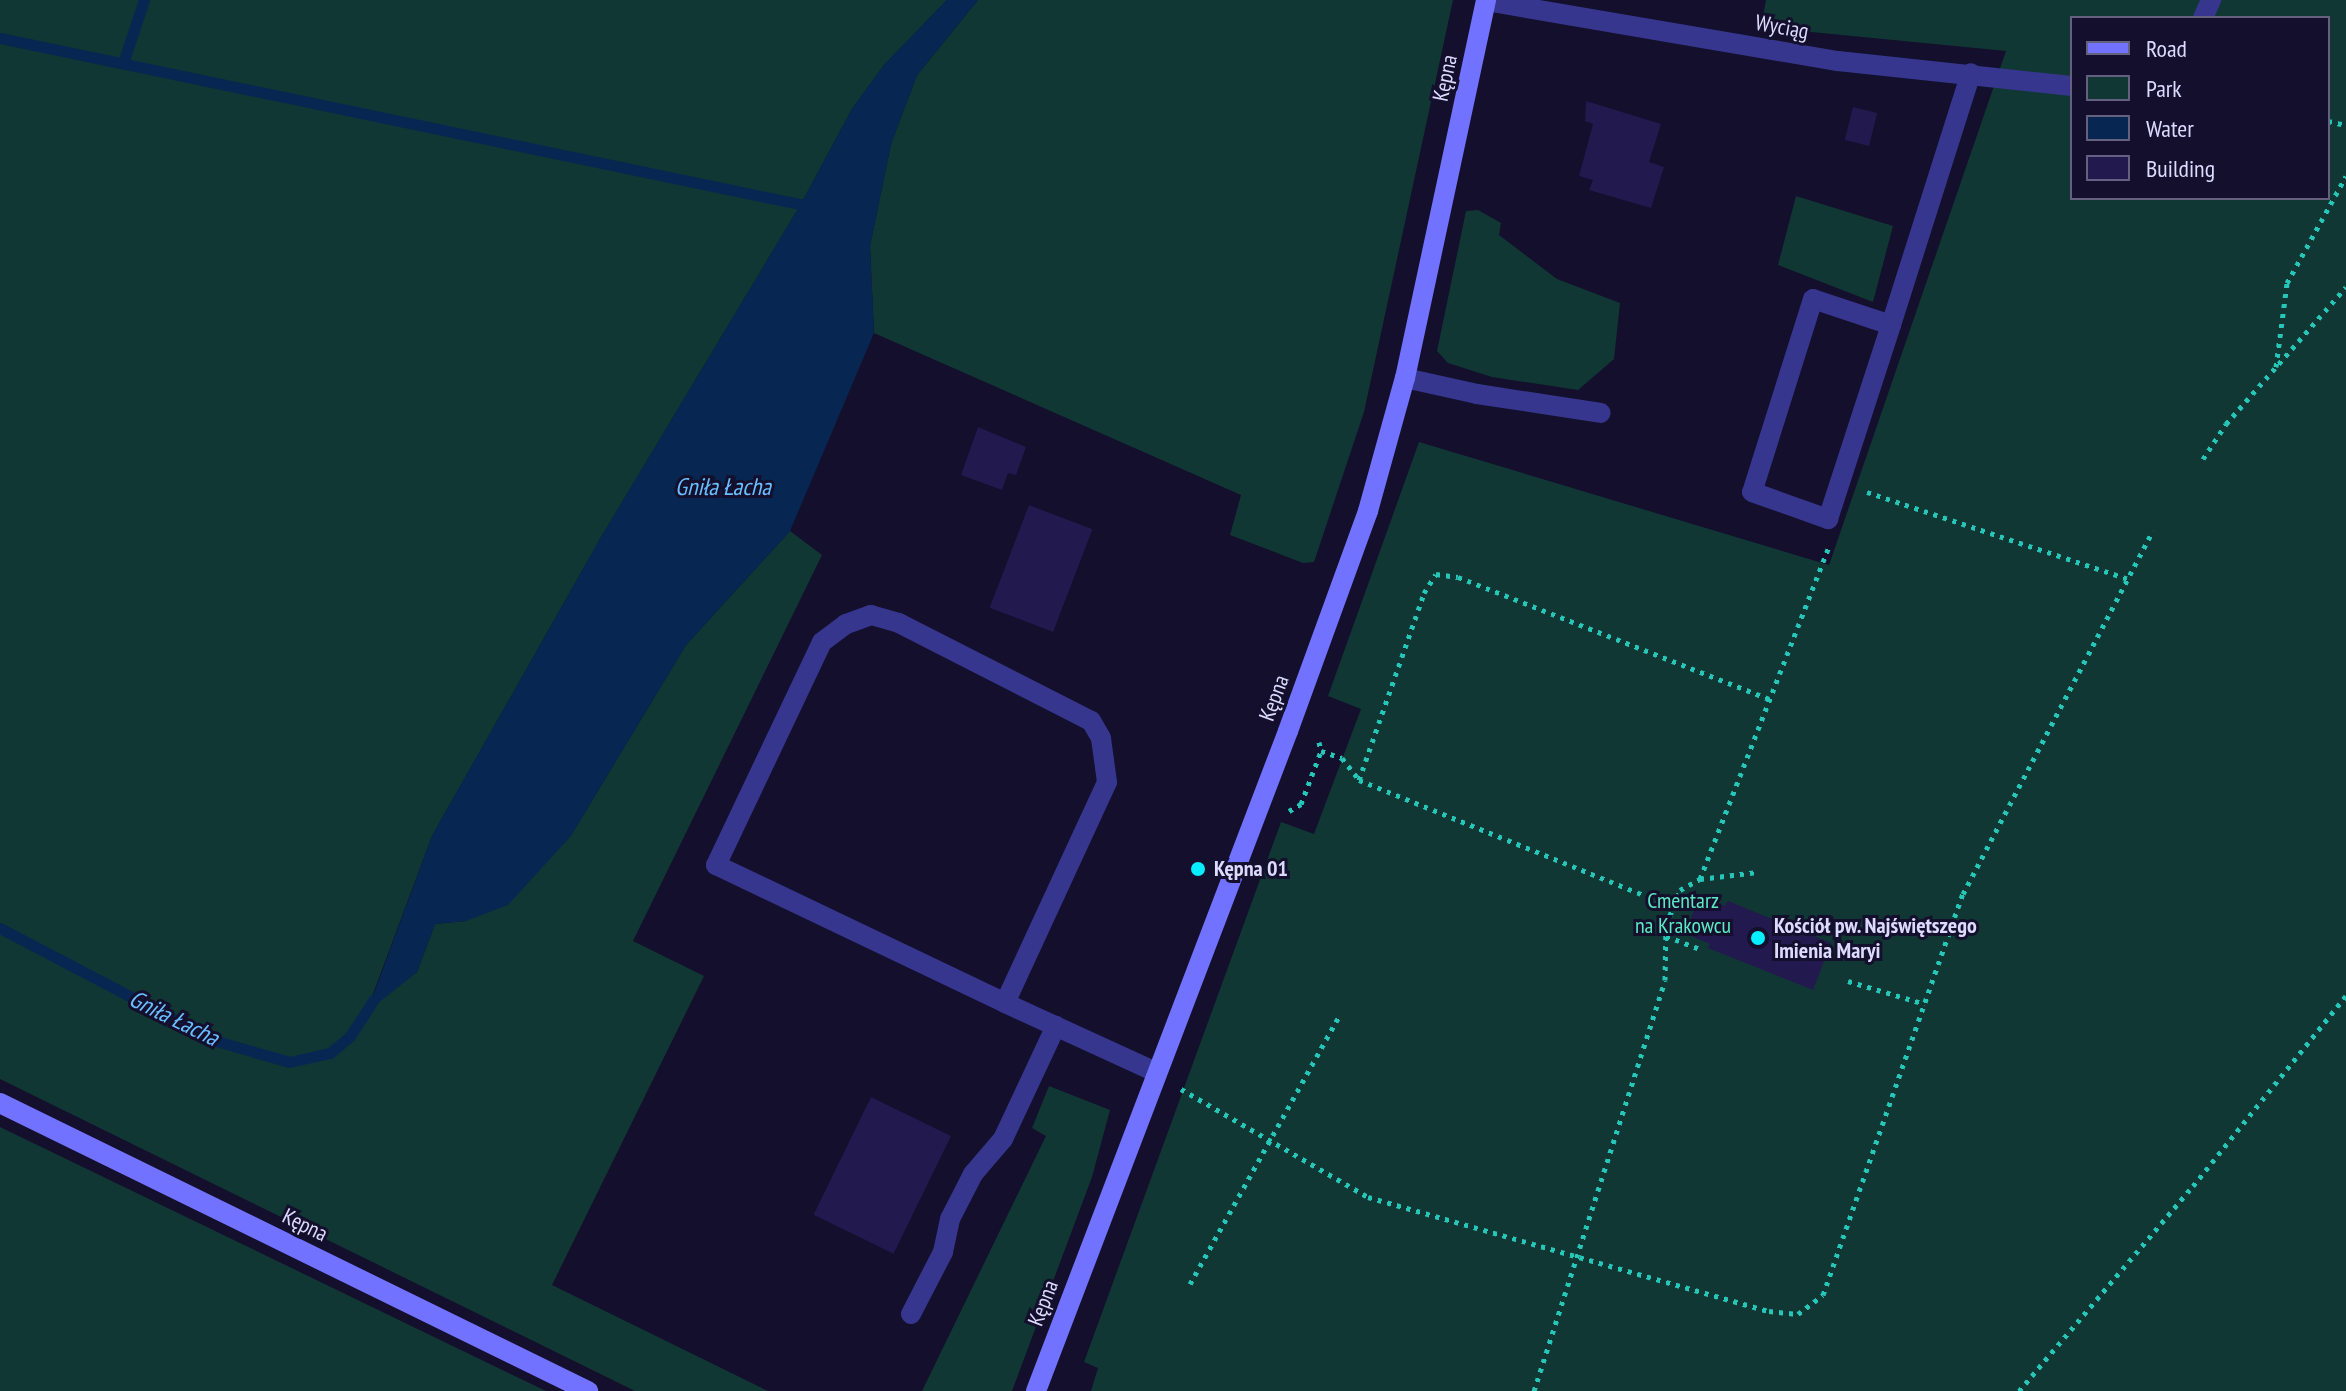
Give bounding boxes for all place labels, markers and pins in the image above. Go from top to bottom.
place label: Kępna 01 [1214,856,1288,882]
marker: Kępna 01 [1189,860,1207,878]
place label: Kościół pw. Najświętszego Imienia Maryi [1774,912,1978,964]
marker: Kościół pw. Najświętszego Imienia Maryi [1749,929,1767,947]

